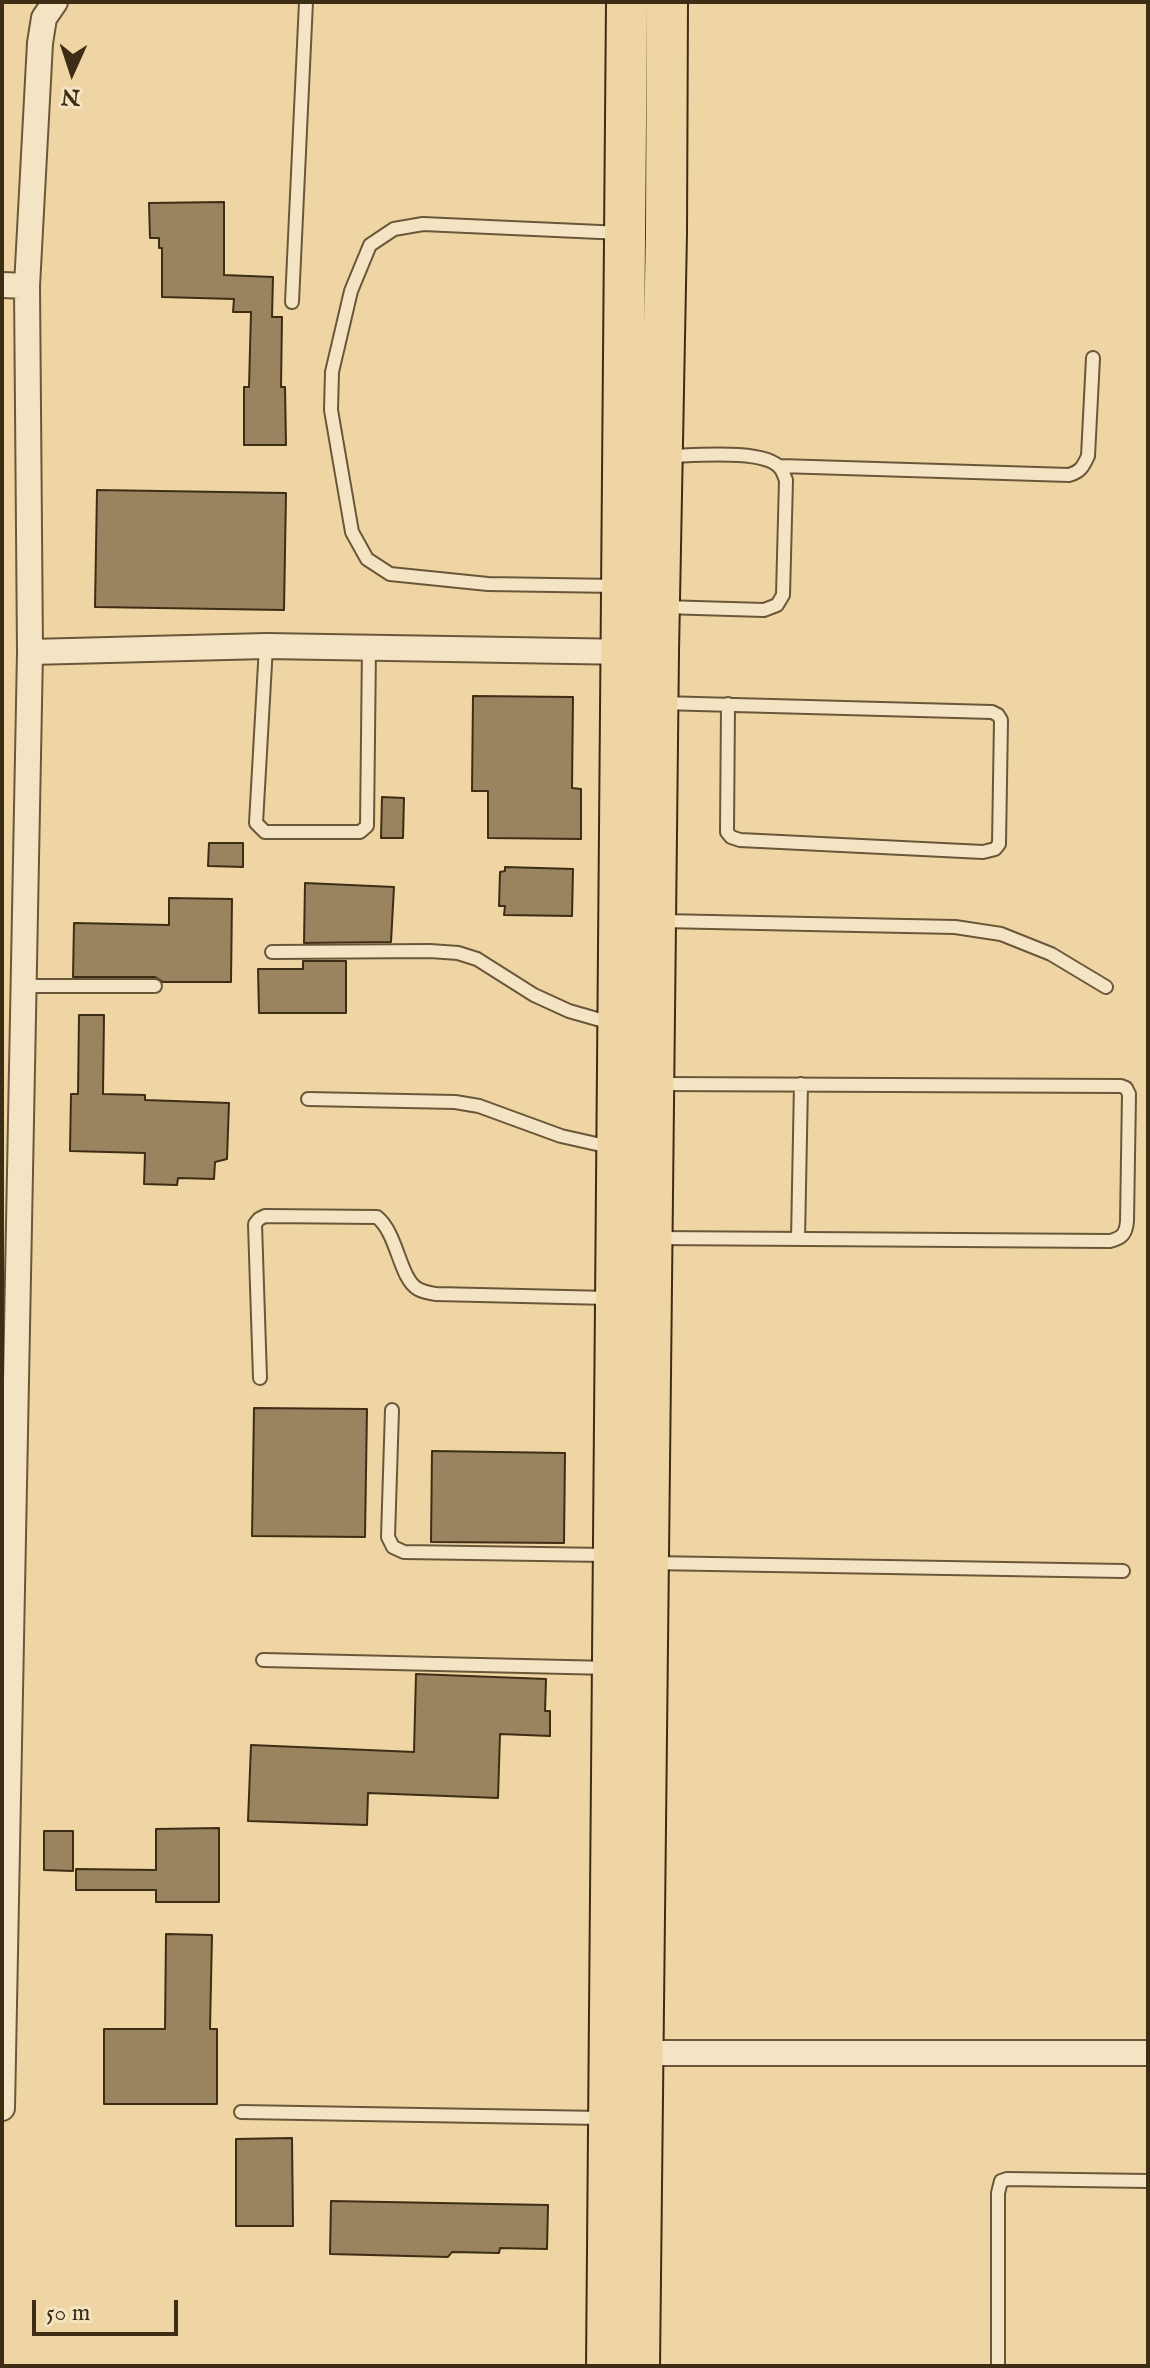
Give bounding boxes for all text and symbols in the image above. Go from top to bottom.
north arrow [32,32,112,112]
text: N [61,81,81,110]
scale bar [36,2284,182,2334]
text: 50 m [46,2298,90,2329]

